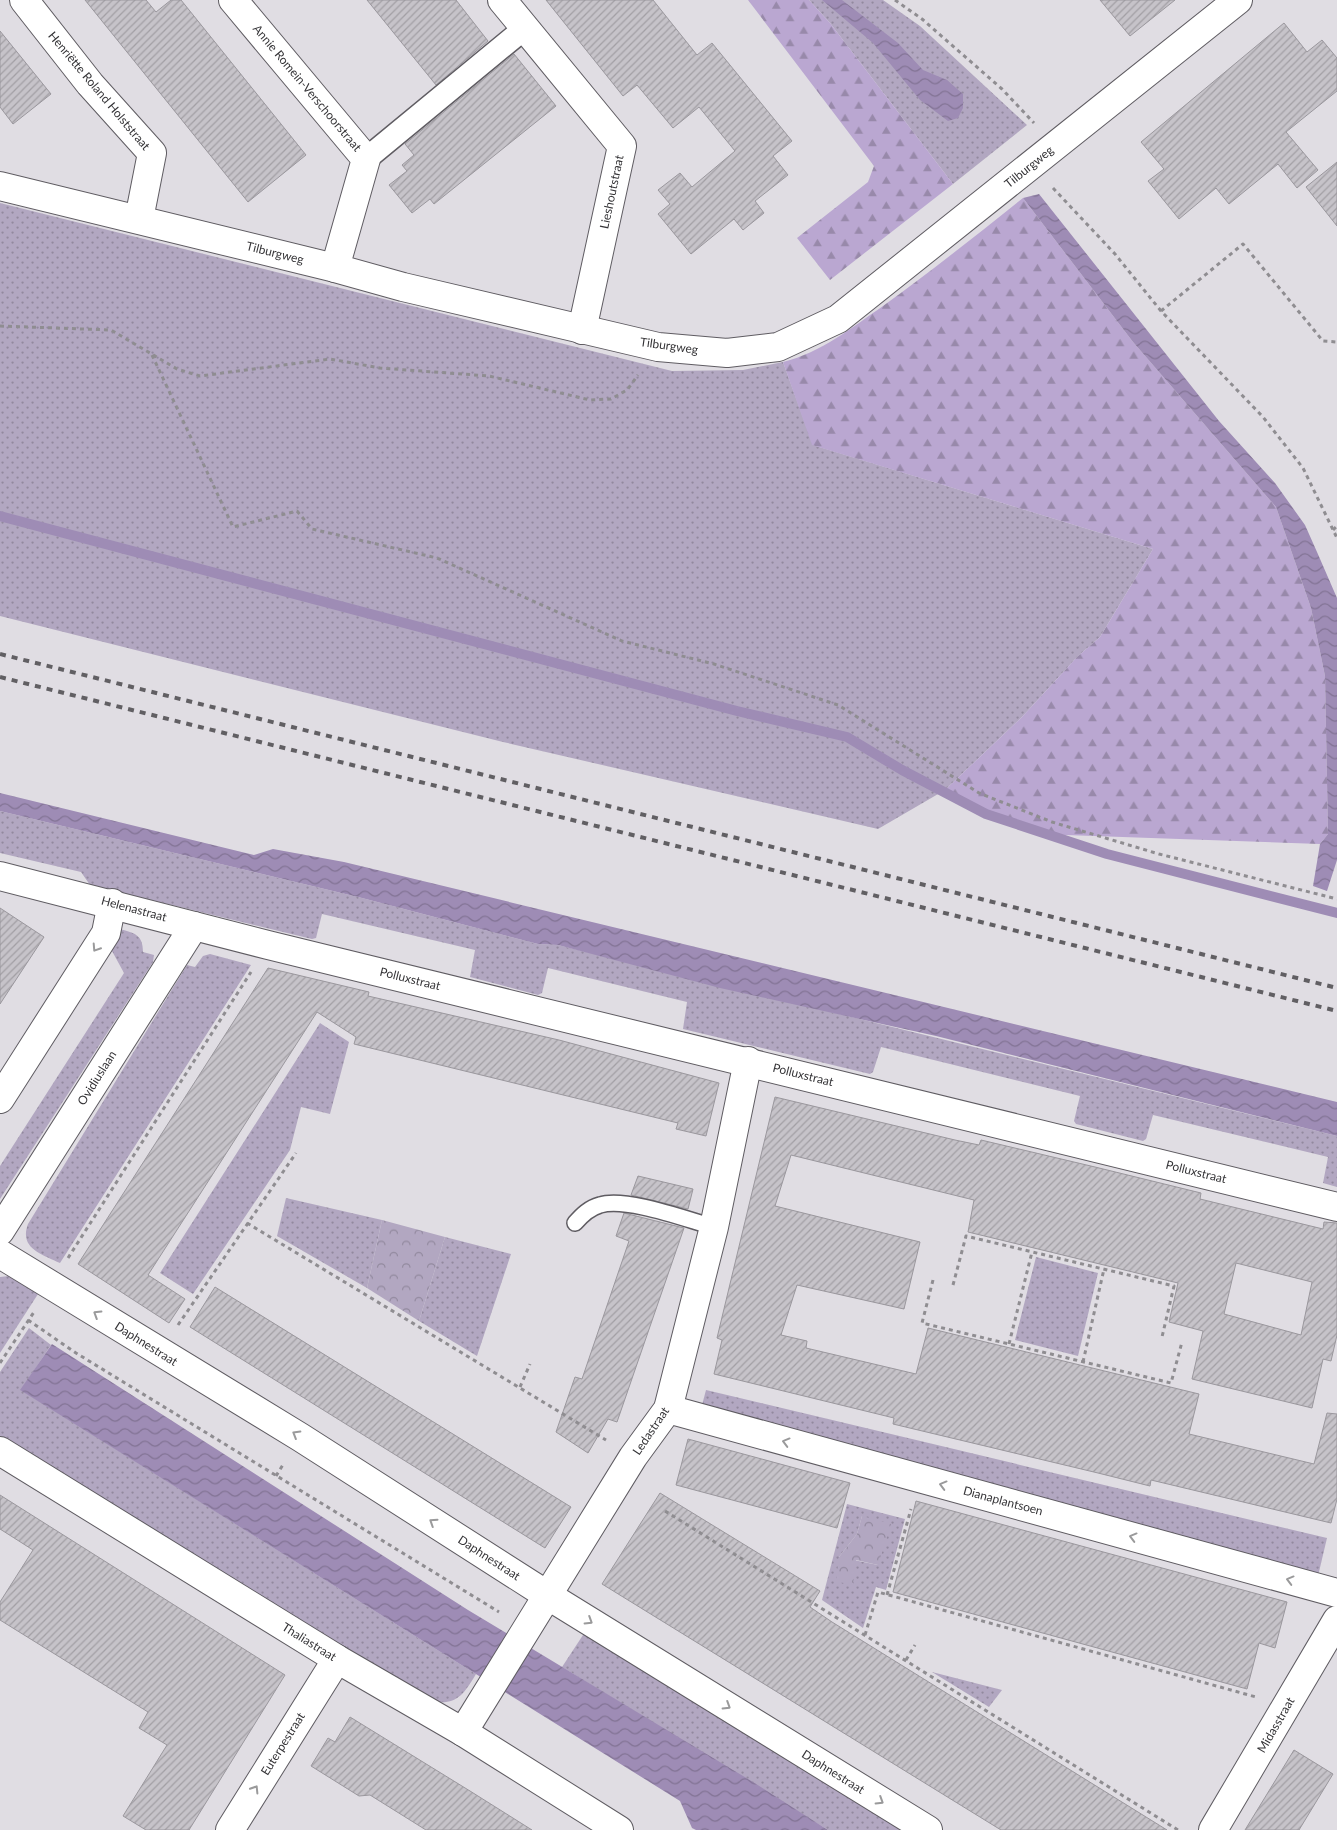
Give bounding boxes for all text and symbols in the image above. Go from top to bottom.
street label: Annie Romein-Verschoorstraat [250,21,365,155]
street label: Henriëtte Roland Holststraat [45,28,154,154]
street label: Tilburgweg [1001,142,1056,191]
street label: Lieshoutstraat [596,153,627,230]
street label: Tilburgweg [245,238,305,267]
street label: Tilburgweg [639,334,699,357]
street label: Helenastraat [100,893,169,925]
one-way arrow [93,943,103,952]
street label: Polluxstraat [378,964,443,993]
street label: Ovidiuslaan [74,1048,119,1108]
street label: Polluxstraat [771,1060,836,1089]
street label: Polluxstraat [1164,1157,1229,1186]
one-way arrow [93,1310,102,1320]
street label: Daphnestraat [112,1318,181,1369]
street label: Ledastraat [629,1403,672,1458]
one-way arrow [292,1431,301,1441]
one-way arrow [783,1437,791,1447]
one-way arrow [938,1480,947,1491]
street label: Dianaplantsoen [962,1483,1045,1518]
one-way arrow [429,1518,438,1528]
street label: Daphnestraat [455,1532,524,1584]
one-way arrow [1129,1532,1138,1543]
one-way arrow [1286,1575,1294,1586]
one-way arrow [583,1614,592,1624]
street label: Thaliastraat [279,1619,340,1665]
street label: Midasstraat [1254,1694,1298,1755]
one-way arrow [722,1700,731,1710]
street label: Euterpestraat [257,1709,308,1778]
street label: Daphnestraat [799,1746,868,1797]
one-way arrow [249,1785,259,1794]
one-way arrow [875,1794,884,1804]

